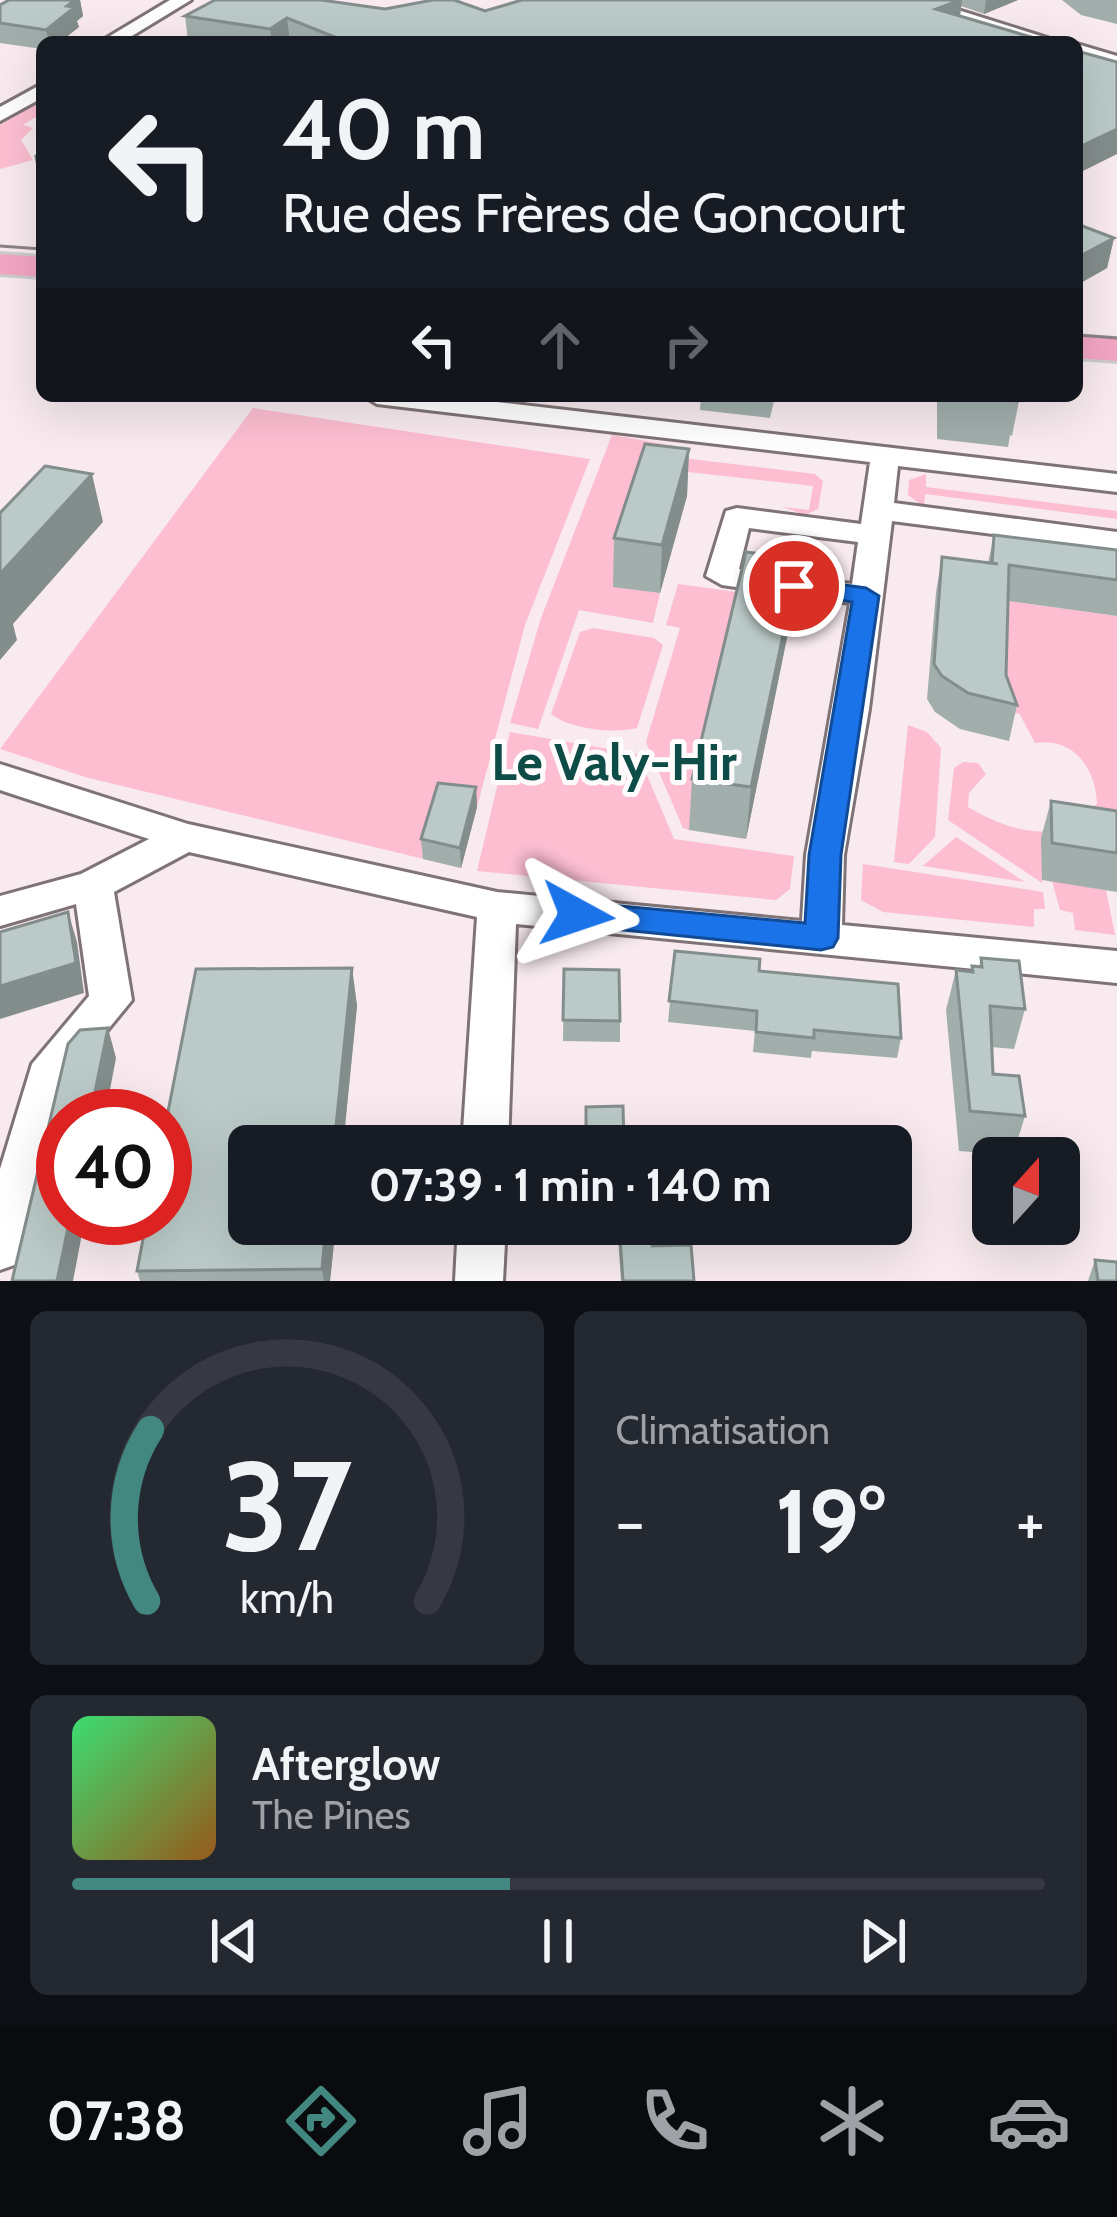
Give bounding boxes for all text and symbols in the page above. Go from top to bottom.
text: 40 m [282,78,485,180]
icon: left [84,84,240,240]
text: Rue des Frères de Goncourt [282,180,906,246]
icon: left [401,312,467,378]
icon: ahead [527,312,593,378]
icon: right [653,312,719,378]
pin [743,535,845,637]
icon: arrive [761,553,827,619]
district label: Le Valy-Hir [491,731,737,793]
position arrow [514,852,640,978]
speed limit sign: 40 [36,1089,192,1245]
north arrow [972,1137,1080,1245]
map controls [972,1137,1080,1245]
text: 07:39 · 1 min · 140 m [369,1158,771,1212]
text: Climatisation [616,1406,830,1454]
text: 37 [221,1430,352,1581]
text: 19° [775,1466,885,1576]
text: − [616,1481,645,1562]
text: + [1016,1481,1045,1562]
text: km/h [240,1572,334,1624]
text: Afterglow [252,1737,440,1791]
text: The Pines [252,1791,411,1839]
icon: previous [201,1908,267,1974]
icon: pause [525,1908,591,1974]
icon: next [850,1908,916,1974]
icon: directions [279,2079,363,2163]
icon: music [456,2079,540,2163]
icon: phone [633,2079,717,2163]
icon: climate [810,2079,894,2163]
icon: car [987,2079,1071,2163]
text: 07:38 [46,2088,186,2154]

